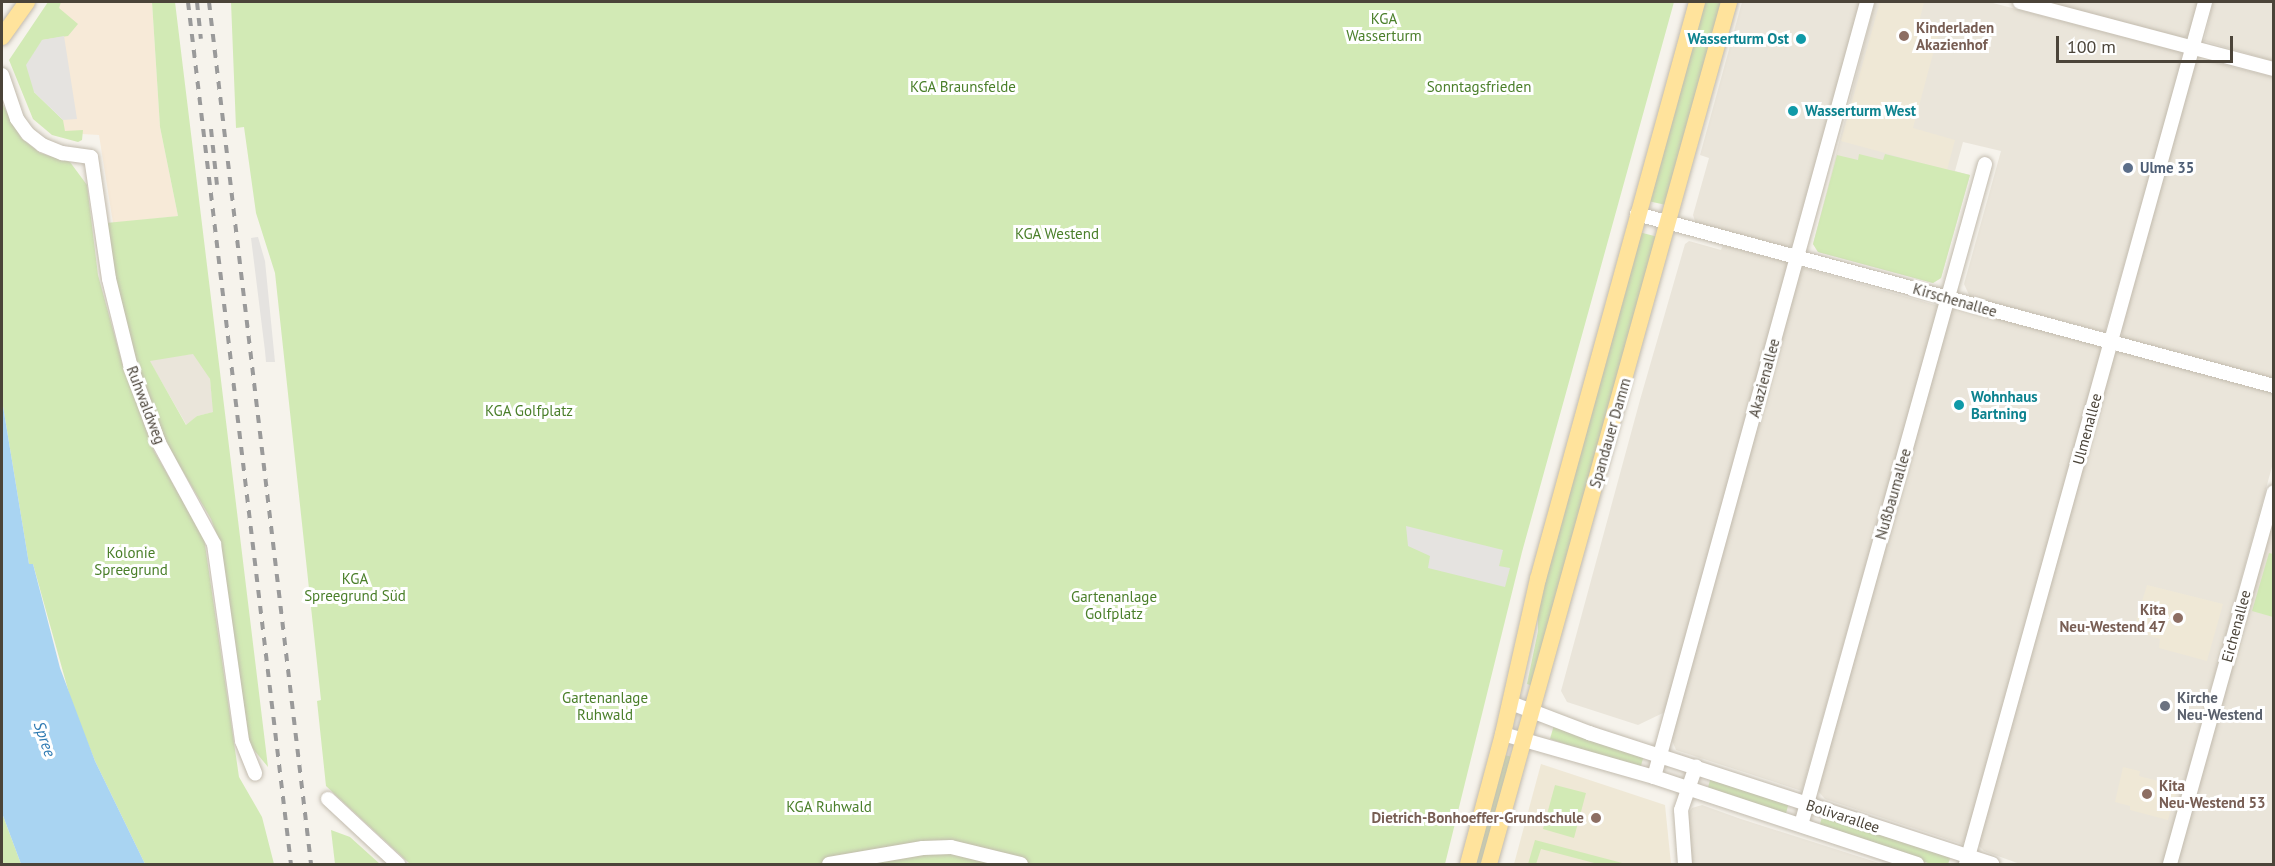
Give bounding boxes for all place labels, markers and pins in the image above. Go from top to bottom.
place label: Kinderladen Akazienhof [1916,18,1994,53]
marker: Kinderladen Akazienhof [1897,29,1911,43]
place label: Wasserturm Ost [1687,30,1789,48]
marker: Wasserturm Ost [1794,32,1808,46]
place label: Wasserturm West [1805,102,1916,120]
marker: Wasserturm West [1786,104,1800,118]
place label: Ulme 35 [2140,159,2194,177]
marker: Ulme 35 [2121,161,2135,175]
place label: Wohnhaus Bartning [1971,387,2038,422]
marker: Wohnhaus Bartning [1952,398,1966,412]
place label: Kita Neu-Westend 47 [2059,600,2166,635]
marker: Kita Neu-Westend 47 [2171,611,2185,625]
place label: Kirche Neu-Westend [2177,688,2263,723]
marker: Kirche Neu-Westend [2158,699,2172,713]
place label: Kita Neu-Westend 53 [2159,776,2266,811]
marker: Kita Neu-Westend 53 [2140,787,2154,801]
place label: Dietrich-Bonhoeffer-Grundschule [1371,809,1584,827]
marker: Dietrich-Bonhoeffer-Grundschule [1589,811,1603,825]

